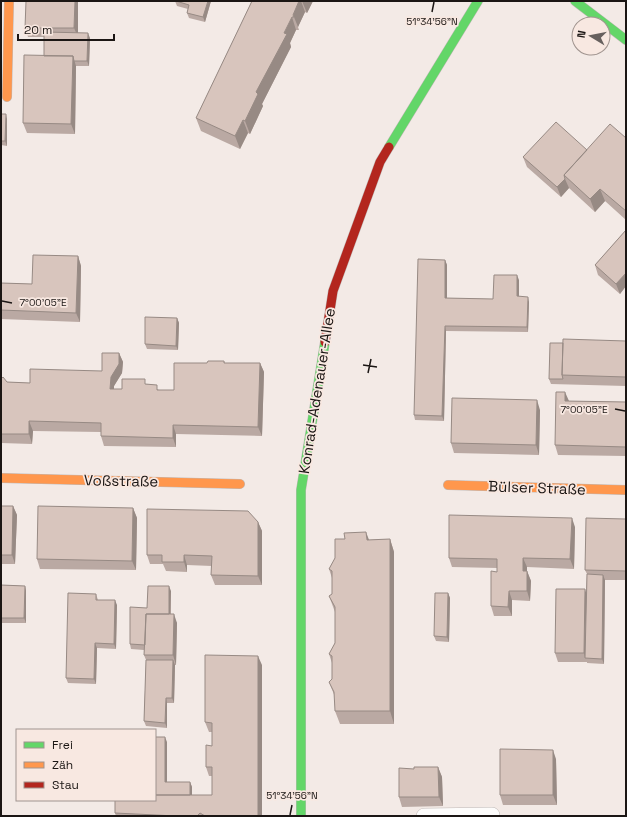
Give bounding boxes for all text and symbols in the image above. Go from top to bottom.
text: 51°34'56"N [406,15,458,28]
scale bar [18,16,114,42]
north arrow [571,16,611,56]
text: 20 m [24,22,52,38]
text: N [574,29,589,39]
text: 7°00'05"E [19,296,67,309]
street label: Konrad-Adenauer-Allee [294,307,339,475]
text: 7°00'05"E [560,403,608,416]
street label: Voßstraße [84,470,158,491]
street label: Bülser Straße [488,476,586,499]
legend [16,729,156,801]
text: Frei [52,737,73,753]
text: Zäh [52,757,73,773]
text: Stau [52,777,79,793]
text: 51°34'56"N [266,789,318,802]

